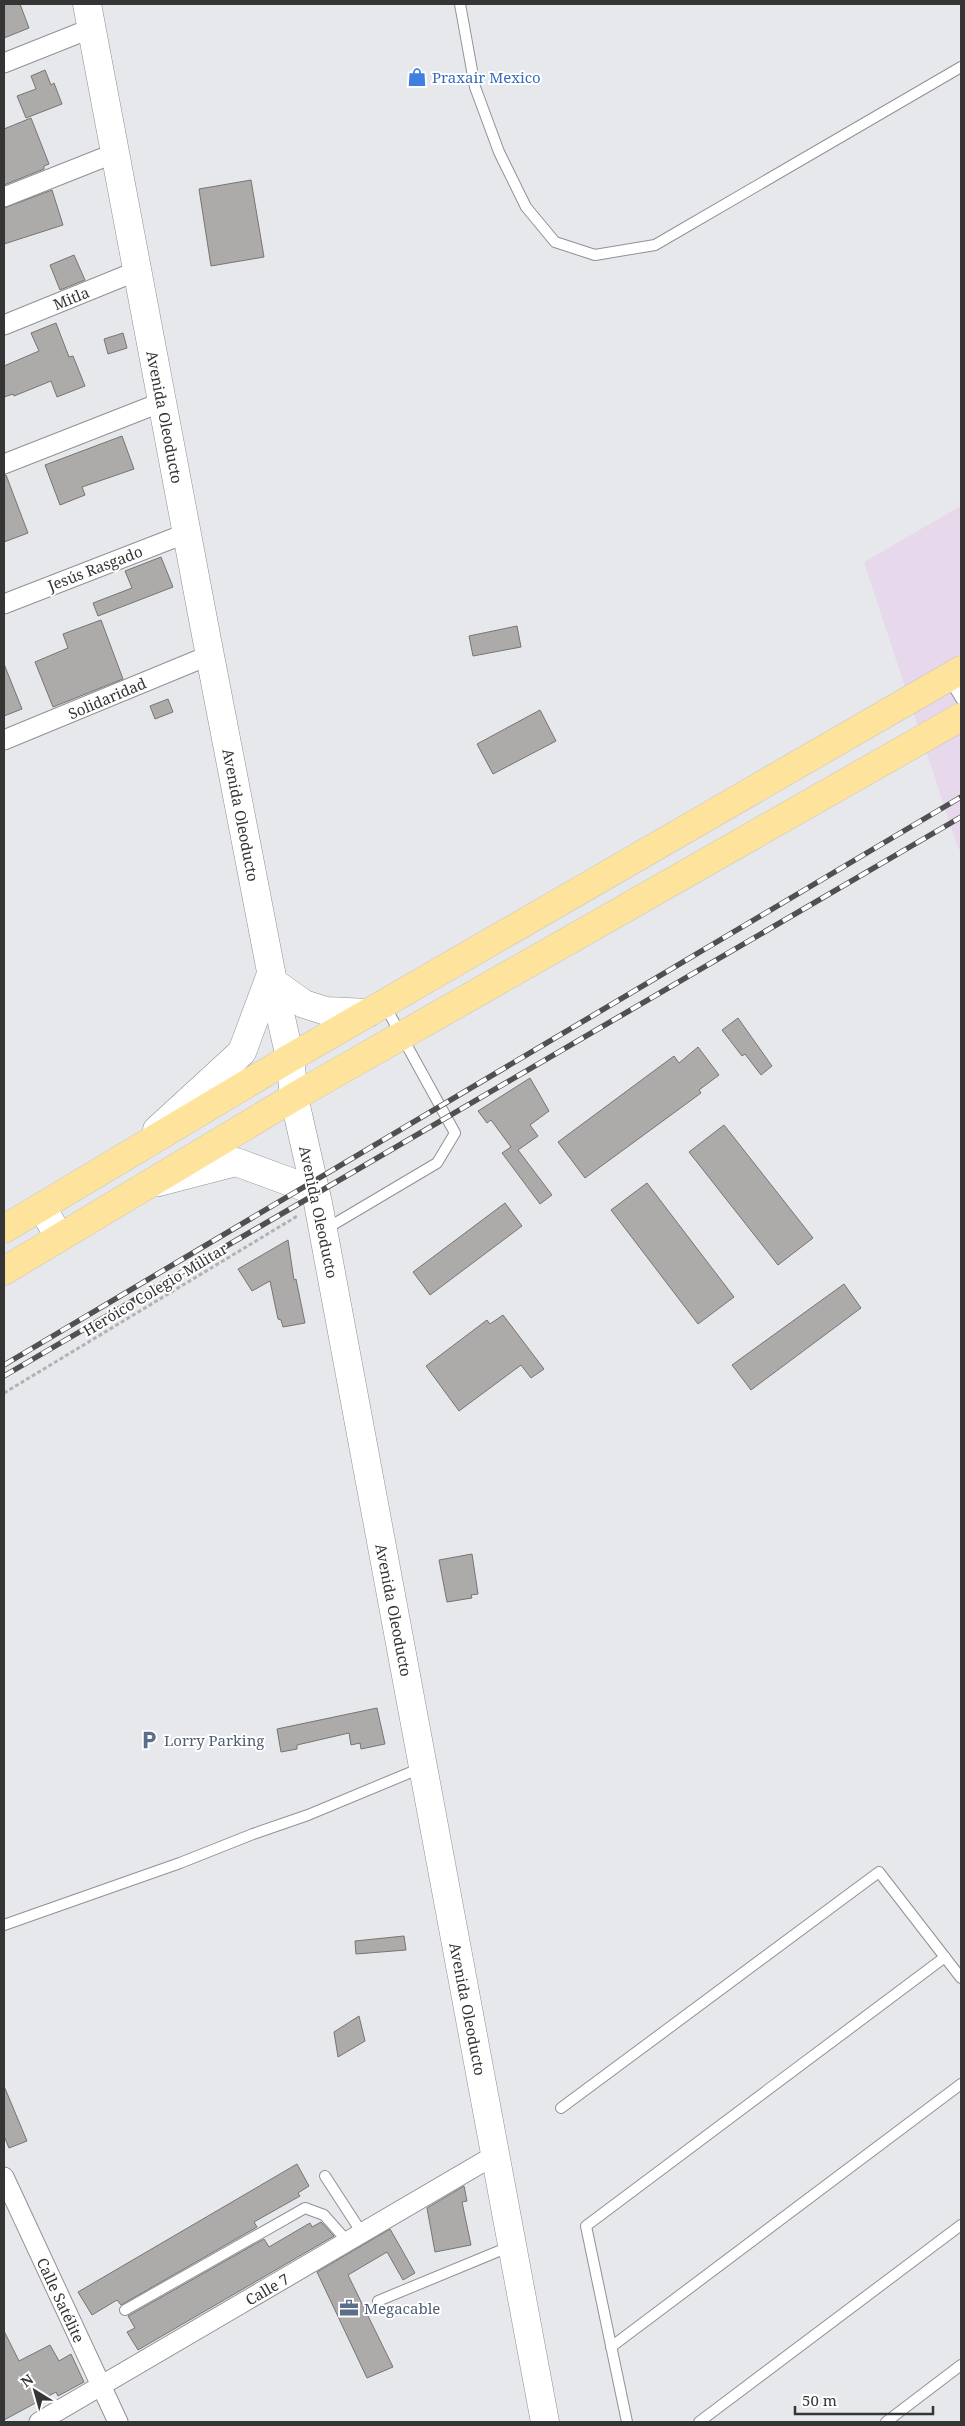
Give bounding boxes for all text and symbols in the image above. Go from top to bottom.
shop icon: Praxair Mexico [406,66,428,88]
place label: Praxair Mexico [432,67,541,87]
street label: Mitla [50,282,92,314]
street label: Avenida Oleoducto [142,349,188,485]
street label: Jesús Rasgado [44,541,145,596]
street label: Solidaridad [65,673,149,723]
street label: Avenida Oleoducto [218,747,264,883]
street label: Avenida Oleoducto [295,1144,343,1280]
street label: Heróico Colegio Militar [79,1238,231,1340]
street label: Avenida Oleoducto [371,1542,417,1678]
parking icon: Lorry Parking [138,1729,160,1751]
place label: Lorry Parking [164,1730,264,1750]
street label: Avenida Oleoducto [445,1941,491,2077]
street label: Calle Satélite [33,2254,89,2346]
street label: Calle 7 [242,2269,292,2309]
office icon: Megacable [338,2297,360,2319]
place label: Megacable [364,2298,440,2318]
north arrow [10,2366,60,2416]
text: N [17,2369,37,2391]
scale bar [795,2384,932,2416]
text: 50 m [802,2390,837,2410]

